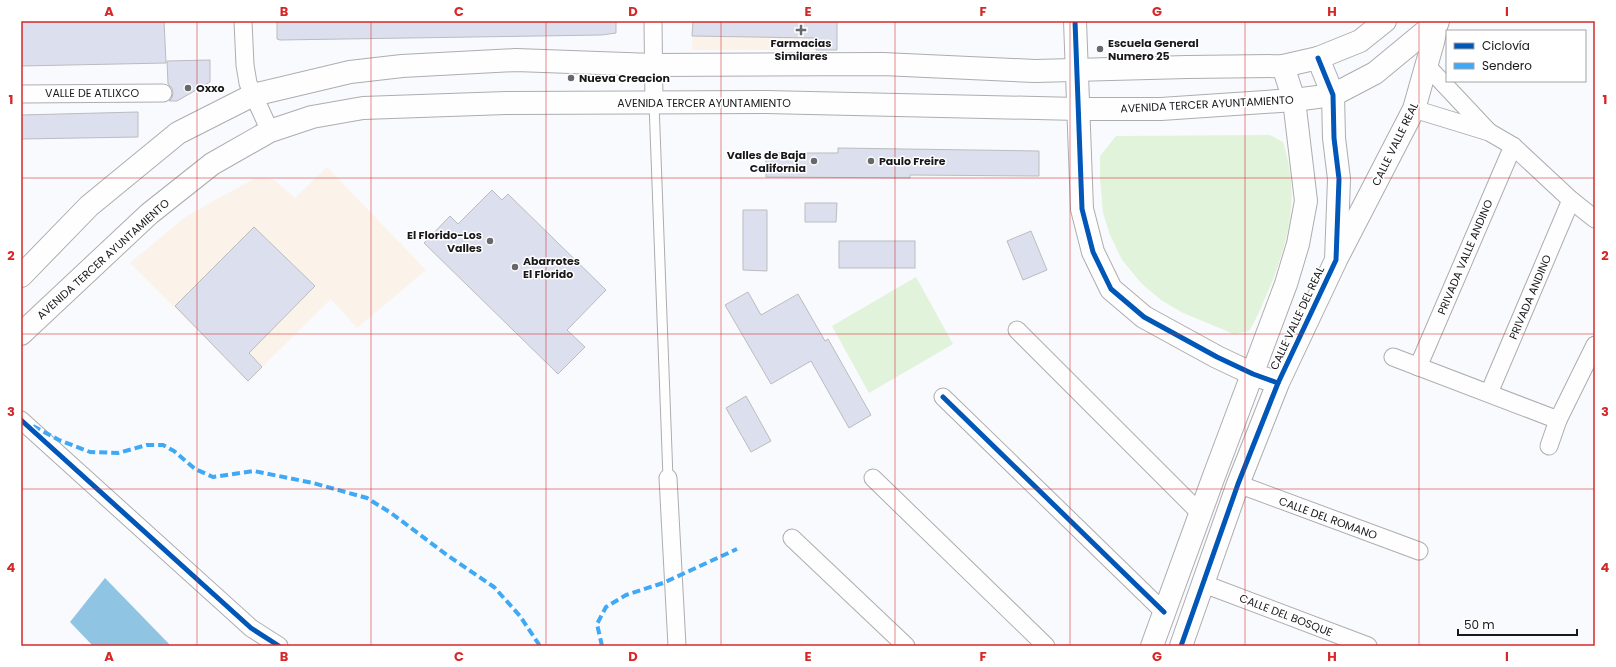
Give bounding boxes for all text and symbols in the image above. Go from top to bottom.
text: A [104,2,114,21]
text: B [280,2,289,21]
text: C [454,2,464,21]
text: D [628,2,638,21]
text: E [804,2,812,21]
text: F [979,2,987,21]
text: G [1152,2,1162,21]
text: H [1327,2,1337,21]
text: I [1505,2,1509,21]
marker: Farmacias Similares [796,25,806,35]
legend [1446,30,1586,82]
place label: Farmacias Similares [771,35,831,64]
place label: Escuela General Numero 25 [1108,35,1199,64]
text: Ciclovía [1482,37,1530,54]
marker: Escuela General Numero 25 [1095,44,1105,54]
text: Sendero [1482,57,1532,74]
place label: Nueva Creacion [579,70,670,86]
marker: Nueva Creacion [566,73,576,83]
place label: Oxxo [196,80,225,96]
marker: Oxxo [183,83,193,93]
street label: VALLE DE ATLIXCO [45,85,139,101]
text: 1 [9,90,13,109]
text: 1 [1603,90,1607,109]
street label: AVENIDA TERCER AYUNTAMIENTO [1120,91,1294,117]
street label: AVENIDA TERCER AYUNTAMIENTO [617,95,791,111]
street label: CALLE VALLE REAL [1368,99,1422,189]
place label: Valles de Baja California [727,147,806,176]
place label: Paulo Freire [879,153,946,169]
marker: Valles de Baja California [809,156,819,166]
marker: Paulo Freire [866,156,876,166]
street label: AVENIDA TERCER AYUNTAMIENTO [33,195,173,323]
street label: PRIVADA VALLE ANDINO [1433,197,1497,317]
place label: El Florido-Los Valles [407,227,482,256]
marker: El Florido-Los Valles [485,236,495,246]
text: 2 [7,246,15,265]
text: 2 [1601,246,1609,265]
street label: PRIVADA ANDINO [1505,252,1555,342]
place label: Abarrotes El Florido [523,253,580,282]
marker: Abarrotes El Florido [510,262,520,272]
street label: CALLE VALLE DEL REAL [1266,263,1328,372]
text: 3 [7,402,15,421]
text: 3 [1601,402,1609,421]
street label: CALLE DEL ROMANO [1277,493,1380,543]
text: 4 [7,558,16,577]
text: 4 [1601,558,1610,577]
street label: CALLE DEL BOSQUE [1237,590,1335,640]
scale bar [1458,611,1577,637]
text: 50 m [1464,616,1495,633]
text: A [104,647,114,666]
text: B [280,647,289,666]
text: C [454,647,464,666]
text: D [628,647,638,666]
text: E [804,647,812,666]
text: F [979,647,987,666]
text: G [1152,647,1162,666]
text: H [1327,647,1337,666]
text: I [1505,647,1509,666]

